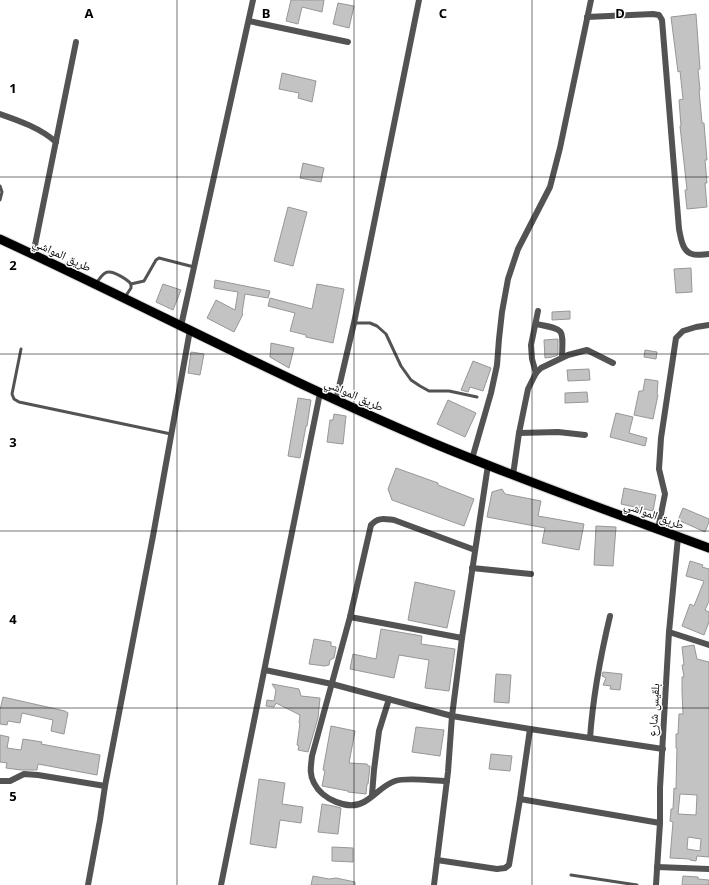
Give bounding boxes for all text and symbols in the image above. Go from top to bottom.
text: A [85,4,94,22]
text: B [262,4,270,22]
text: C [439,4,447,22]
text: D [615,4,625,22]
text: 1 [9,79,17,97]
street label: طريق المواشي [29,234,94,277]
text: 2 [9,256,17,274]
street label: طريق المواشي [321,374,386,417]
text: 3 [9,433,17,451]
street label: طريق المواشي [621,496,687,535]
text: 4 [9,610,17,628]
street label: بلقيس شارع [644,683,663,737]
text: 5 [9,787,17,805]

